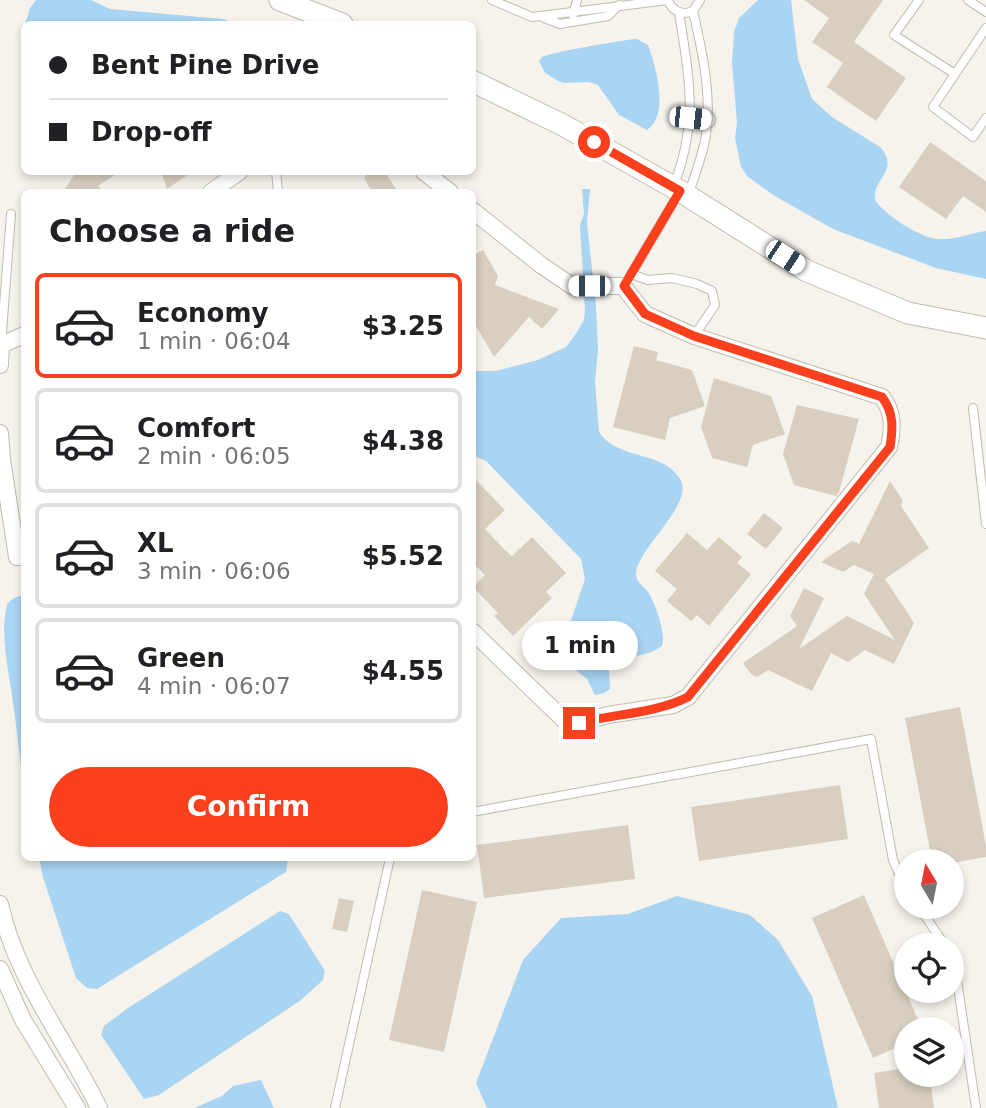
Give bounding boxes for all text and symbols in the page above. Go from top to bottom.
text: Bent Pine Drive [91,50,320,80]
car [669,105,712,131]
text: Drop-off [91,117,212,147]
route start [578,126,610,158]
text: Choose a ride [49,212,295,250]
car [762,237,809,277]
car [569,276,611,297]
icon: car [53,294,116,357]
text: Economy [137,298,268,328]
text: $3.25 [362,311,444,341]
text: 1 min · 06:04 [137,328,291,354]
icon: car [53,409,116,472]
text: Comfort [137,413,255,443]
text: $4.38 [362,426,444,456]
text: 2 min · 06:05 [137,443,291,469]
icon: car [53,524,116,587]
text: XL [137,528,174,558]
text: $5.52 [362,541,444,571]
text: 3 min · 06:06 [137,558,291,584]
callout: 1 min [521,622,637,670]
text: 1 min [544,632,616,658]
icon: car [53,639,116,702]
text: Green [137,643,225,673]
text: $4.55 [362,656,444,686]
text: 4 min · 06:07 [137,673,291,699]
route end [563,707,595,739]
button: Confirm [49,767,448,847]
north arrow [894,849,964,919]
map controls [894,849,964,1087]
button: locate [894,933,964,1003]
button: layers [894,1017,964,1087]

